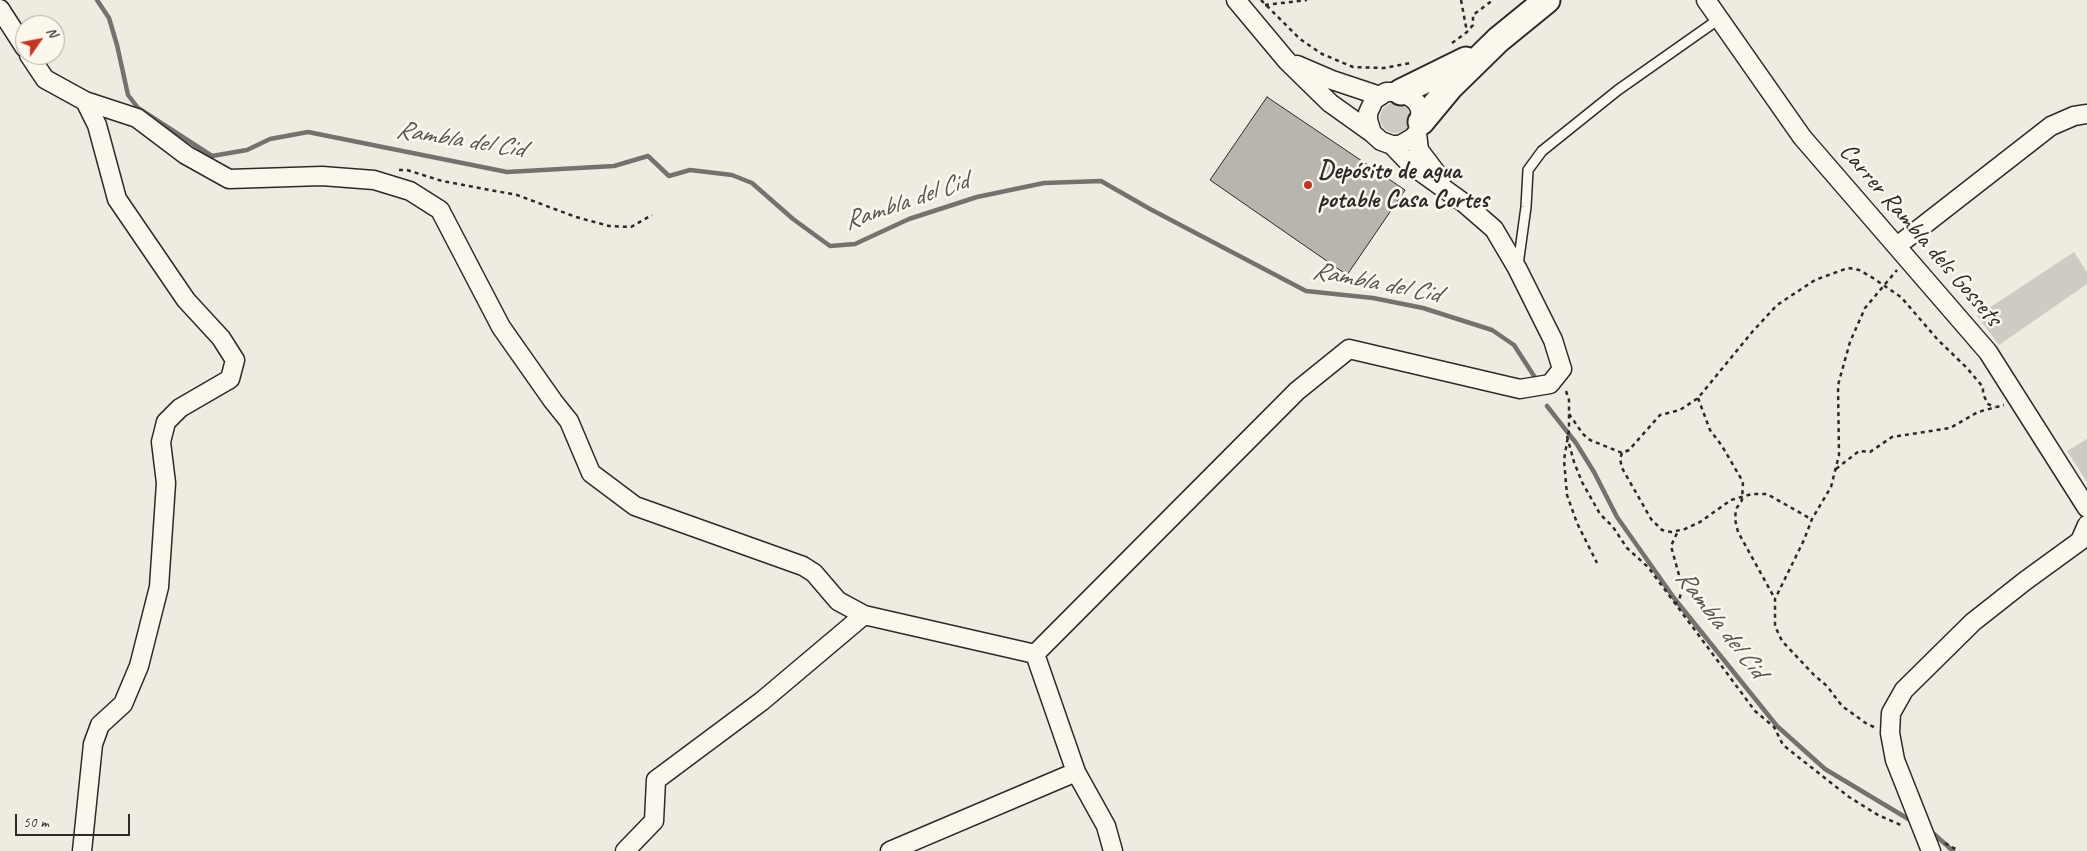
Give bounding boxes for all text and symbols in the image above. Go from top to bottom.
north arrow [15,15,65,65]
text: N [43,24,62,40]
water label: Rambla del Cid [394,115,526,165]
street label: Carrer Rambla dels Gossets [1832,137,2008,333]
place label: Depósito de agua potable Casa Cortes [1318,156,1488,215]
water label: Rambla del Cid [840,166,972,238]
marker: Depósito de agua potable Casa Cortes [1302,179,1314,191]
water label: Rambla del Cid [1310,255,1442,311]
water label: Rambla del Cid [1668,564,1772,684]
scale bar [18,804,132,836]
text: 50 m [23,813,49,832]

